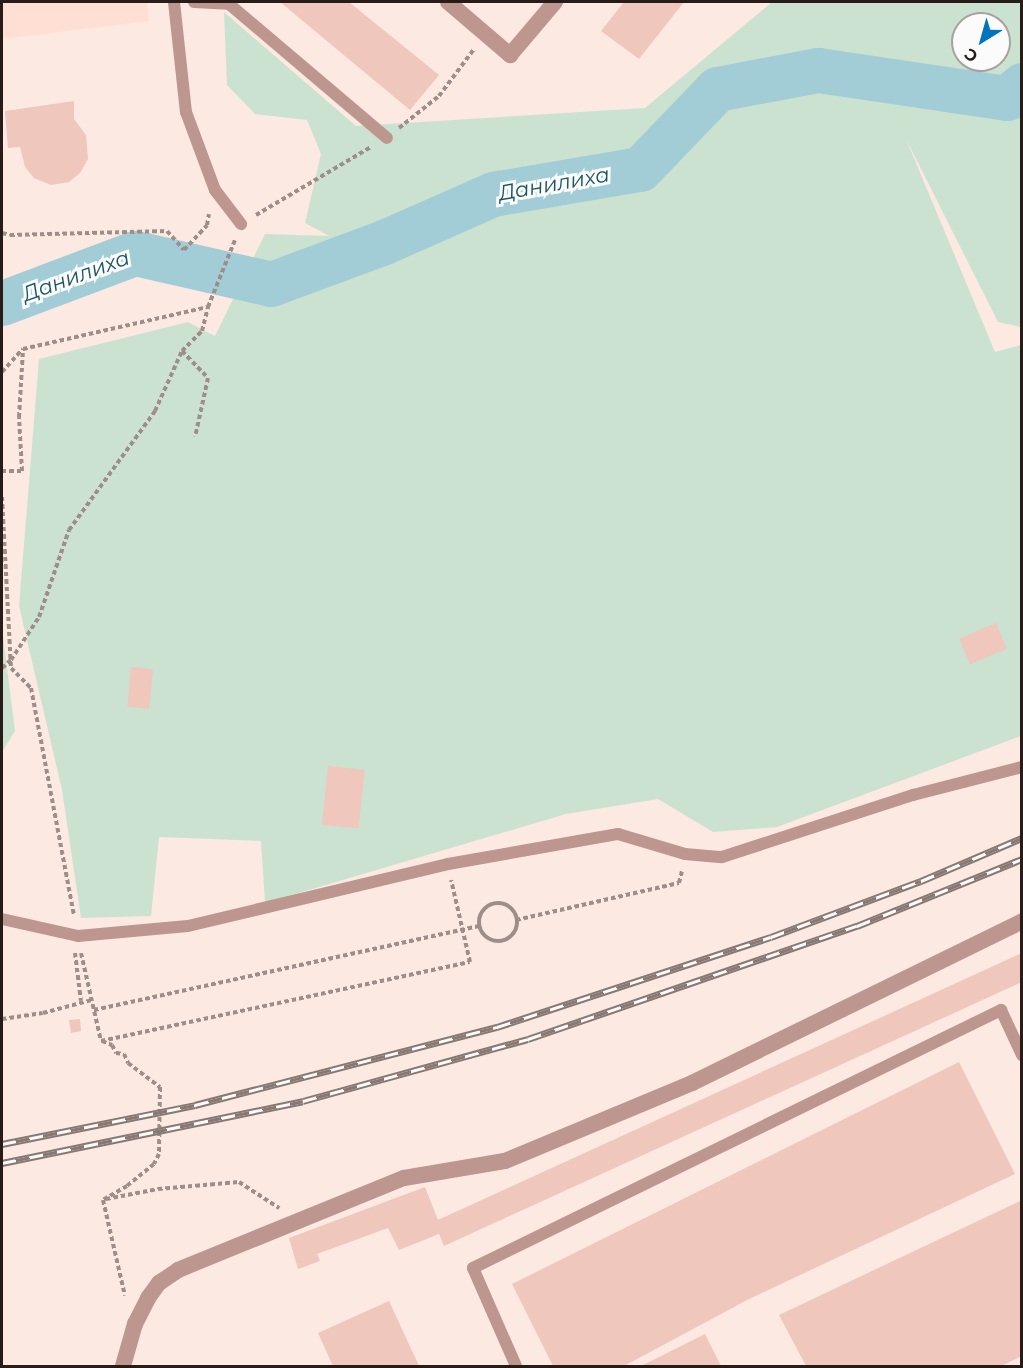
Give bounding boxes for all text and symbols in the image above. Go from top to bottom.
north arrow [951,12,1011,72]
text: С [961,44,981,66]
water label: Данилиха [497,162,611,206]
water label: Данилиха [19,245,133,307]

